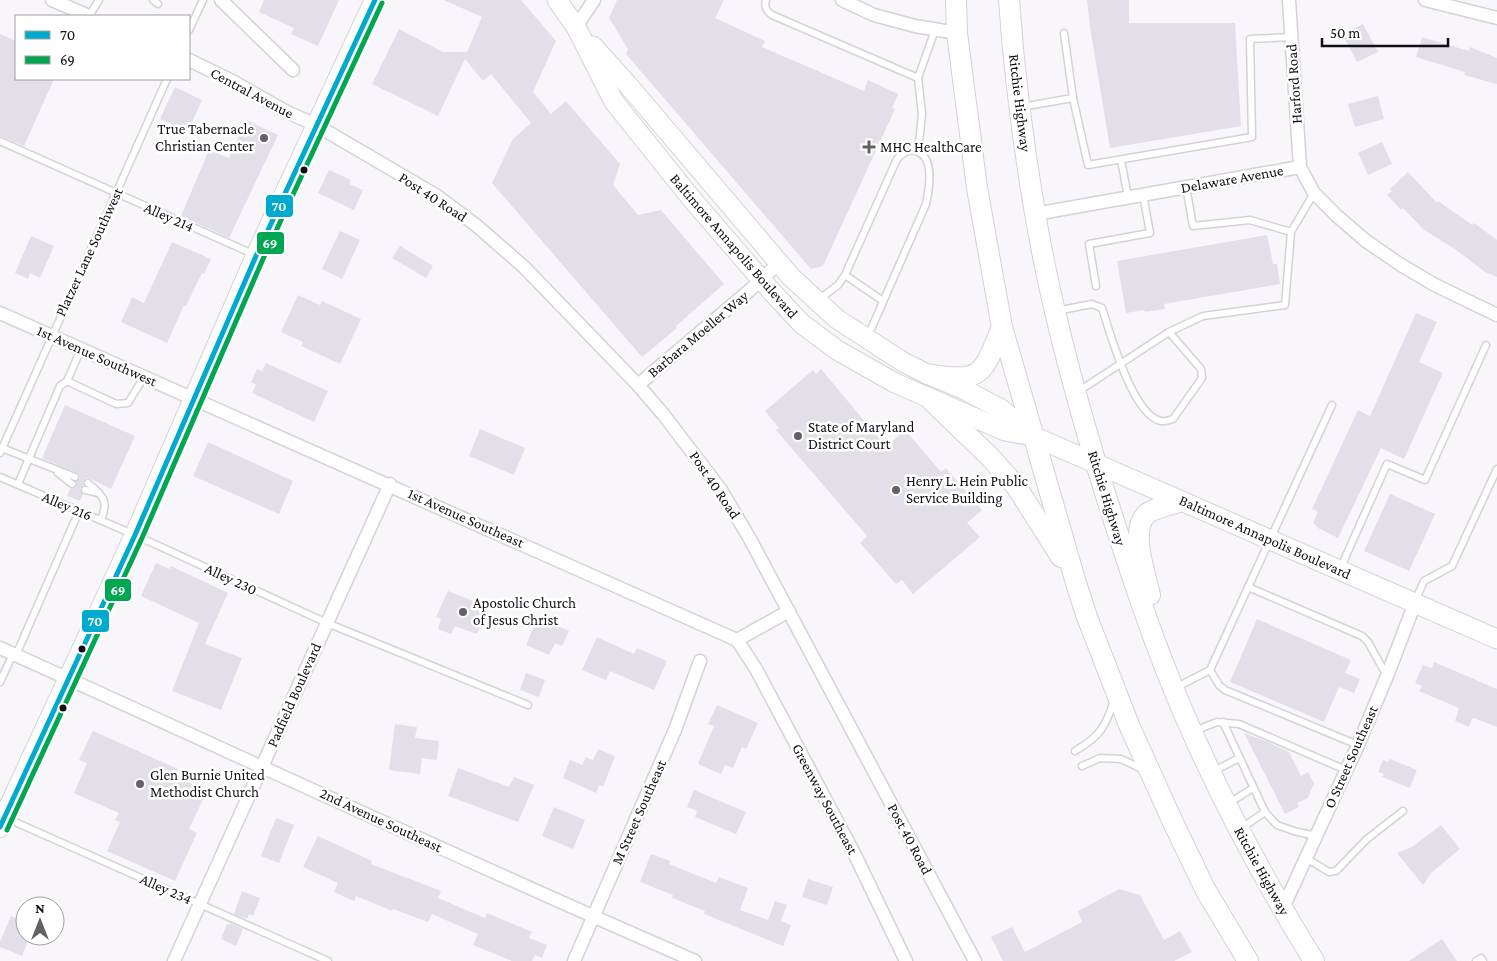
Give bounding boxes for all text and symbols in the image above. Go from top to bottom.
legend [15,15,190,80]
scale bar [1322,15,1448,47]
text: 50 m [1330,25,1360,41]
text: 70 [60,27,75,43]
street label: Harford Road [1283,43,1305,124]
text: 69 [60,52,75,68]
street label: Ritchie Highway [1005,53,1034,153]
street label: Central Avenue [208,65,296,122]
place label: True Tabernacle Christian Center [155,121,255,154]
marker: True Tabernacle Christian Center [258,132,270,144]
place label: MHC HealthCare [880,139,982,155]
marker: MHC HealthCare [862,140,876,154]
street label: Delaware Avenue [1179,162,1285,196]
unlabelled marker [299,165,309,175]
street label: Post 40 Road [396,169,470,225]
street label: Baltimore Annapolis Boulevard [666,171,801,322]
street label: Platzer Lane Southwest [52,184,126,319]
line badge: 70 [265,194,294,218]
text: 70 [271,198,287,214]
street label: Alley 214 [141,199,196,236]
line badge: 69 [256,231,285,255]
text: 69 [263,235,277,251]
street label: Barbara Moeller Way [645,287,752,381]
street label: 1st Avenue Southwest [35,322,160,390]
place label: State of Maryland District Court [808,419,914,452]
marker: State of Maryland District Court [792,430,804,442]
street label: Post 40 Road [687,448,743,522]
street label: Ritchie Highway [1084,449,1129,548]
place label: Henry L. Hein Public Service Building [906,473,1029,507]
marker: Henry L. Hein Public Service Building [890,484,902,496]
street label: 1st Avenue Southeast [405,485,528,551]
street label: Alley 216 [39,488,94,525]
street label: Baltimore Annapolis Boulevard [1176,492,1353,583]
street label: Alley 230 [202,560,260,599]
line badge: 69 [104,578,132,602]
text: 69 [111,582,125,598]
place label: Apostolic Church of Jesus Christ [473,595,576,629]
marker: Apostolic Church of Jesus Christ [457,606,469,618]
line badge: 70 [81,609,110,633]
text: 70 [87,613,103,629]
street label: Padfield Boulevard [264,640,324,749]
unlabelled marker [77,644,87,654]
street label: O Street Southeast [1321,702,1381,811]
unlabelled marker [58,703,68,713]
street label: Greenway Southeast [788,741,861,858]
street label: M Street Southeast [609,756,670,867]
place label: Glen Burnie United Methodist Church [150,767,265,800]
marker: Glen Burnie United Methodist Church [134,778,146,790]
street label: 2nd Avenue Southeast [317,785,445,856]
street label: Post 40 Road [885,801,935,877]
street label: Ritchie Highway [1230,824,1293,918]
street label: Alley 234 [137,871,194,908]
north arrow [15,896,65,946]
text: N [35,900,45,916]

